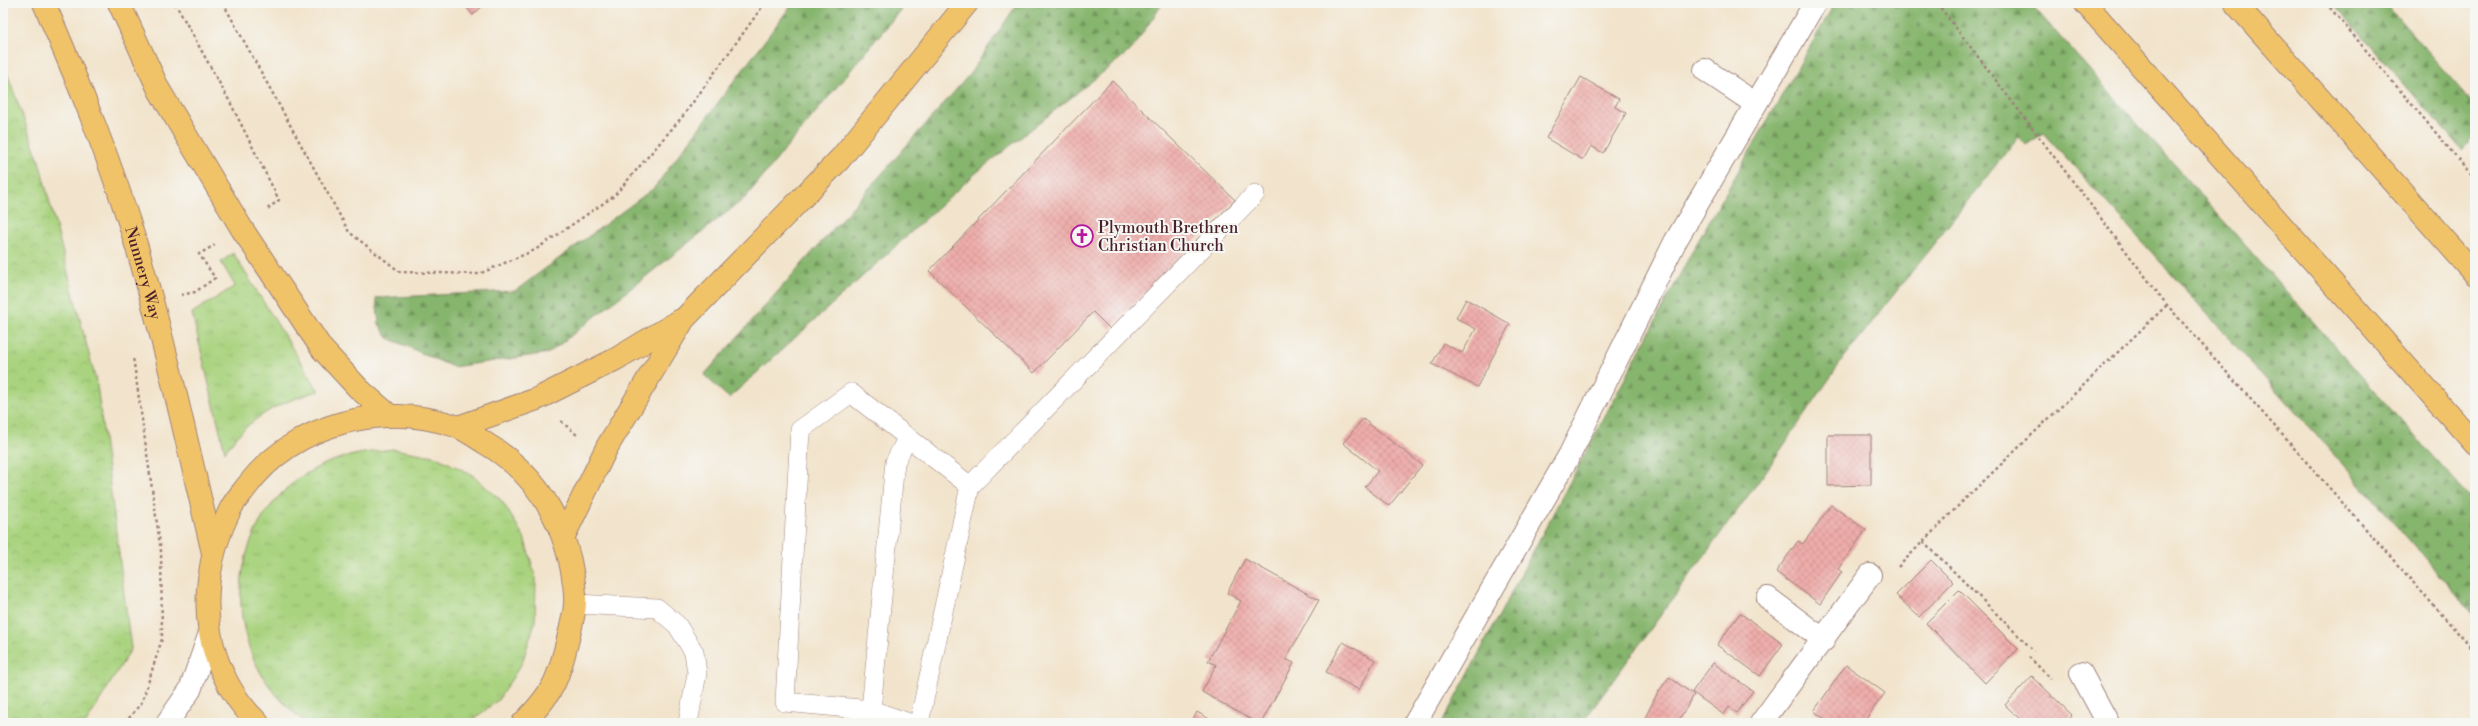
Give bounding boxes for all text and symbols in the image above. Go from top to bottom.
place label: Plymouth Brethren Christian Church [1098,218,1239,256]
church icon: Plymouth Brethren Christian Church [1069,223,1095,249]
street label: Nunnery Way [120,224,166,322]

